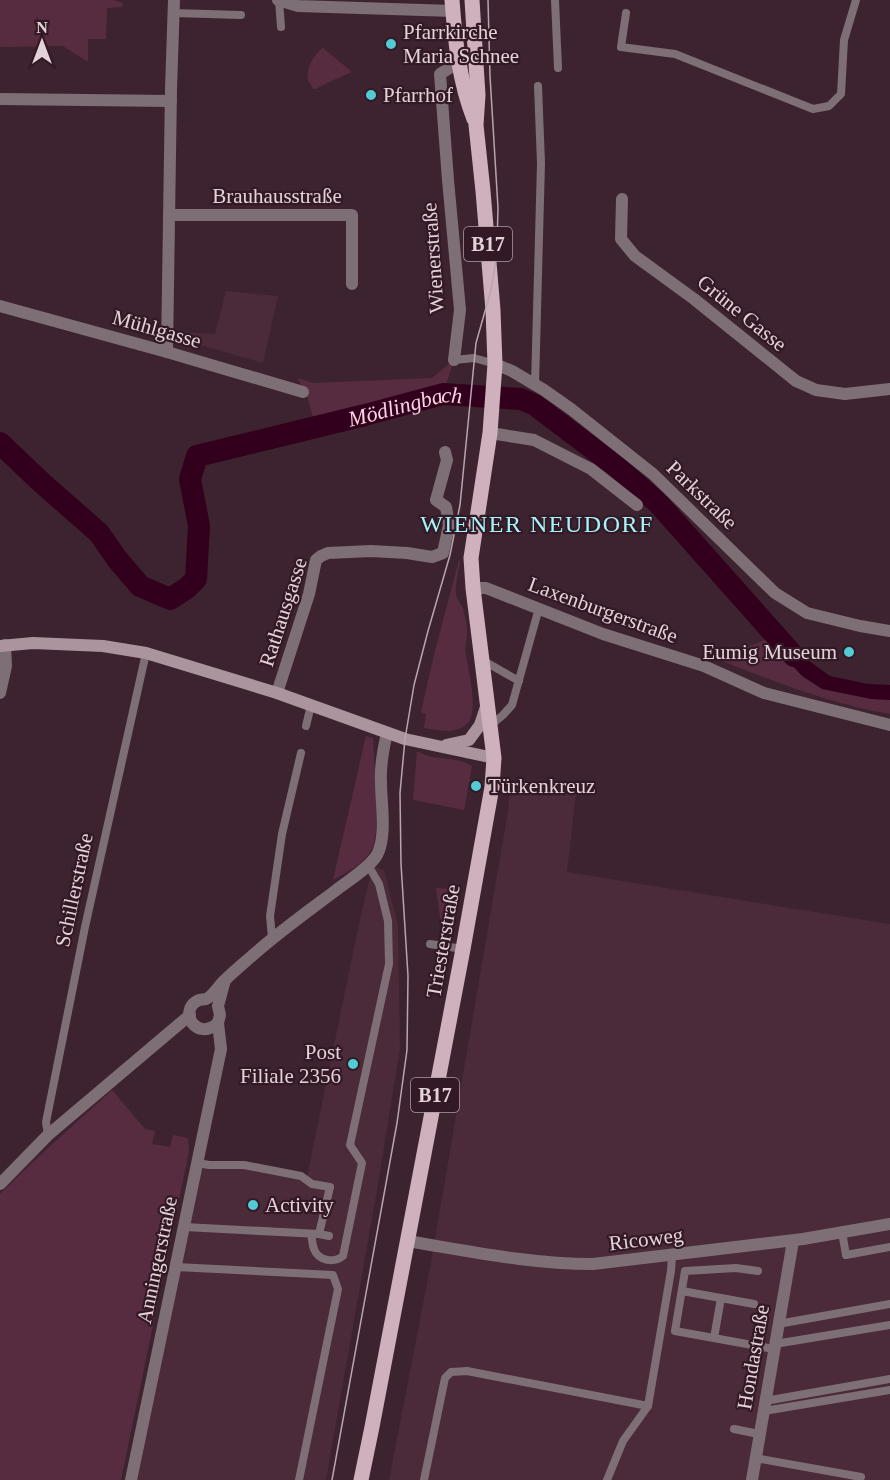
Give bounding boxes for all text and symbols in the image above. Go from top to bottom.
north arrow [12,12,72,72]
text: N [36,19,48,36]
place label: Pfarrkirche Maria Schnee [403,20,519,68]
marker: Pfarrkirche Maria Schnee [384,37,398,51]
place label: Pfarrhof [383,83,453,107]
marker: Pfarrhof [364,88,378,102]
street label: Brauhausstraße [212,184,342,208]
street label: Wienerstraße [417,202,449,314]
road number: B17 [464,227,512,261]
street label: Grüne Gasse [693,270,791,356]
street label: Mühlgasse [110,305,204,353]
water label: Mödlingbach [344,381,463,431]
street label: Parkstraße [662,456,742,534]
district label: WIENER NEUDORF [420,511,654,537]
street label: Rathausgasse [254,554,312,670]
street label: Laxenburgerstraße [525,572,681,648]
place label: Eumig Museum [702,640,837,664]
marker: Eumig Museum [842,645,856,659]
place label: Türkenkreuz [488,774,595,798]
marker: Türkenkreuz [469,779,483,793]
street label: Schillerstraße [50,831,98,949]
street label: Triesterstraße [421,882,465,1000]
place label: Post Filiale 2356 [240,1040,341,1088]
marker: Post Filiale 2356 [346,1057,360,1071]
road number: B17 [411,1078,459,1112]
place label: Activity [265,1193,334,1217]
street label: Anningerstraße [132,1194,182,1326]
marker: Activity [246,1198,260,1212]
street label: Ricoweg [607,1222,685,1255]
street label: Hondastraße [732,1303,774,1411]

